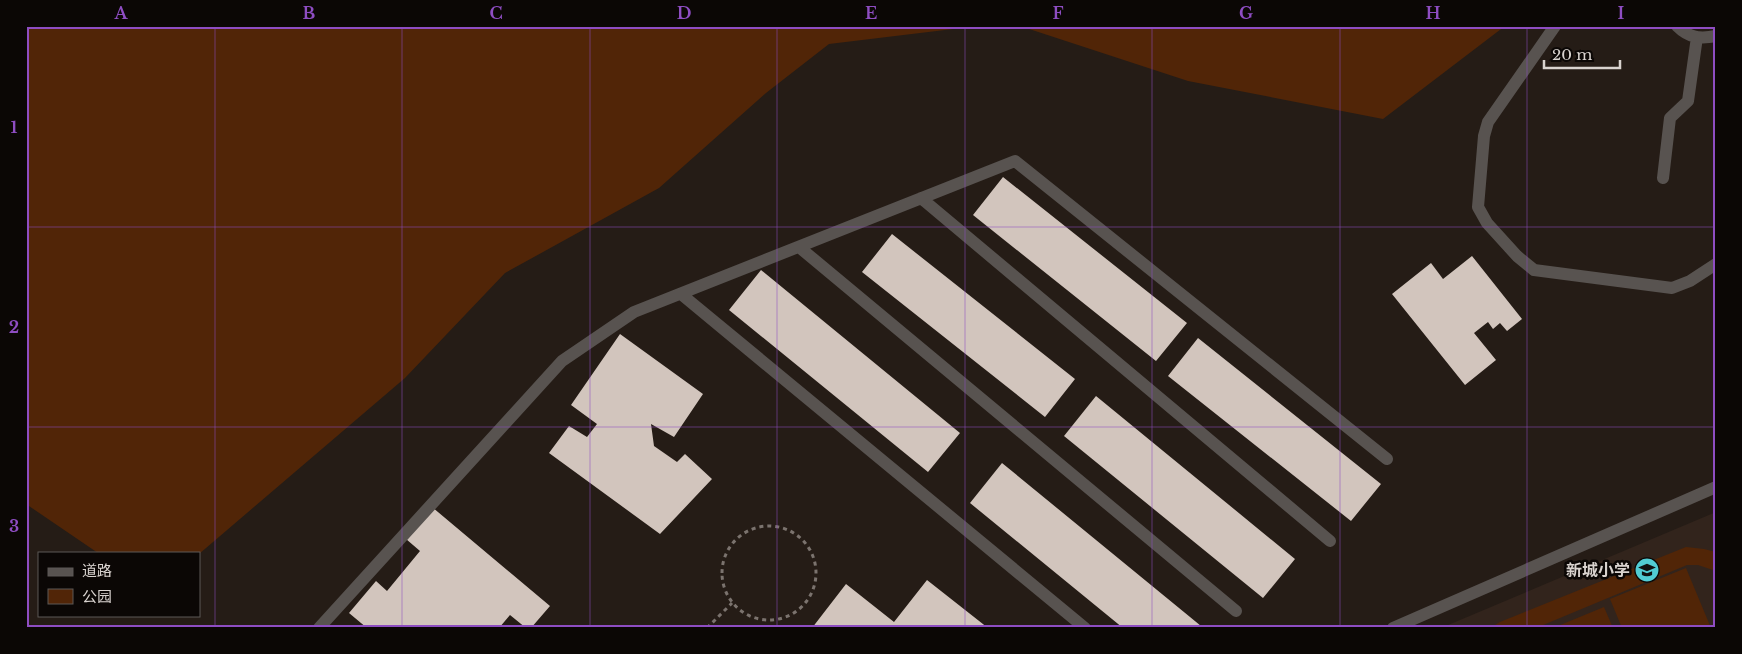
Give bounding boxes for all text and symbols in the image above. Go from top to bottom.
text: A [114,3,129,23]
text: B [303,3,316,23]
text: C [489,3,503,23]
text: D [677,3,691,23]
text: E [865,3,877,23]
text: F [1052,3,1064,23]
text: G [1239,3,1253,23]
text: H [1425,3,1441,23]
text: I [1618,3,1625,23]
scale bar [1544,38,1621,70]
text: 20 m [1552,45,1592,64]
text: 1 [11,117,18,137]
text: 2 [9,317,19,337]
text: 3 [9,516,19,536]
legend [38,552,200,616]
school or university icon: 新城小学 [1634,557,1660,583]
place label: 新城小学 [1566,560,1630,580]
text: 道路 [82,561,112,580]
text: 公园 [82,587,112,606]

